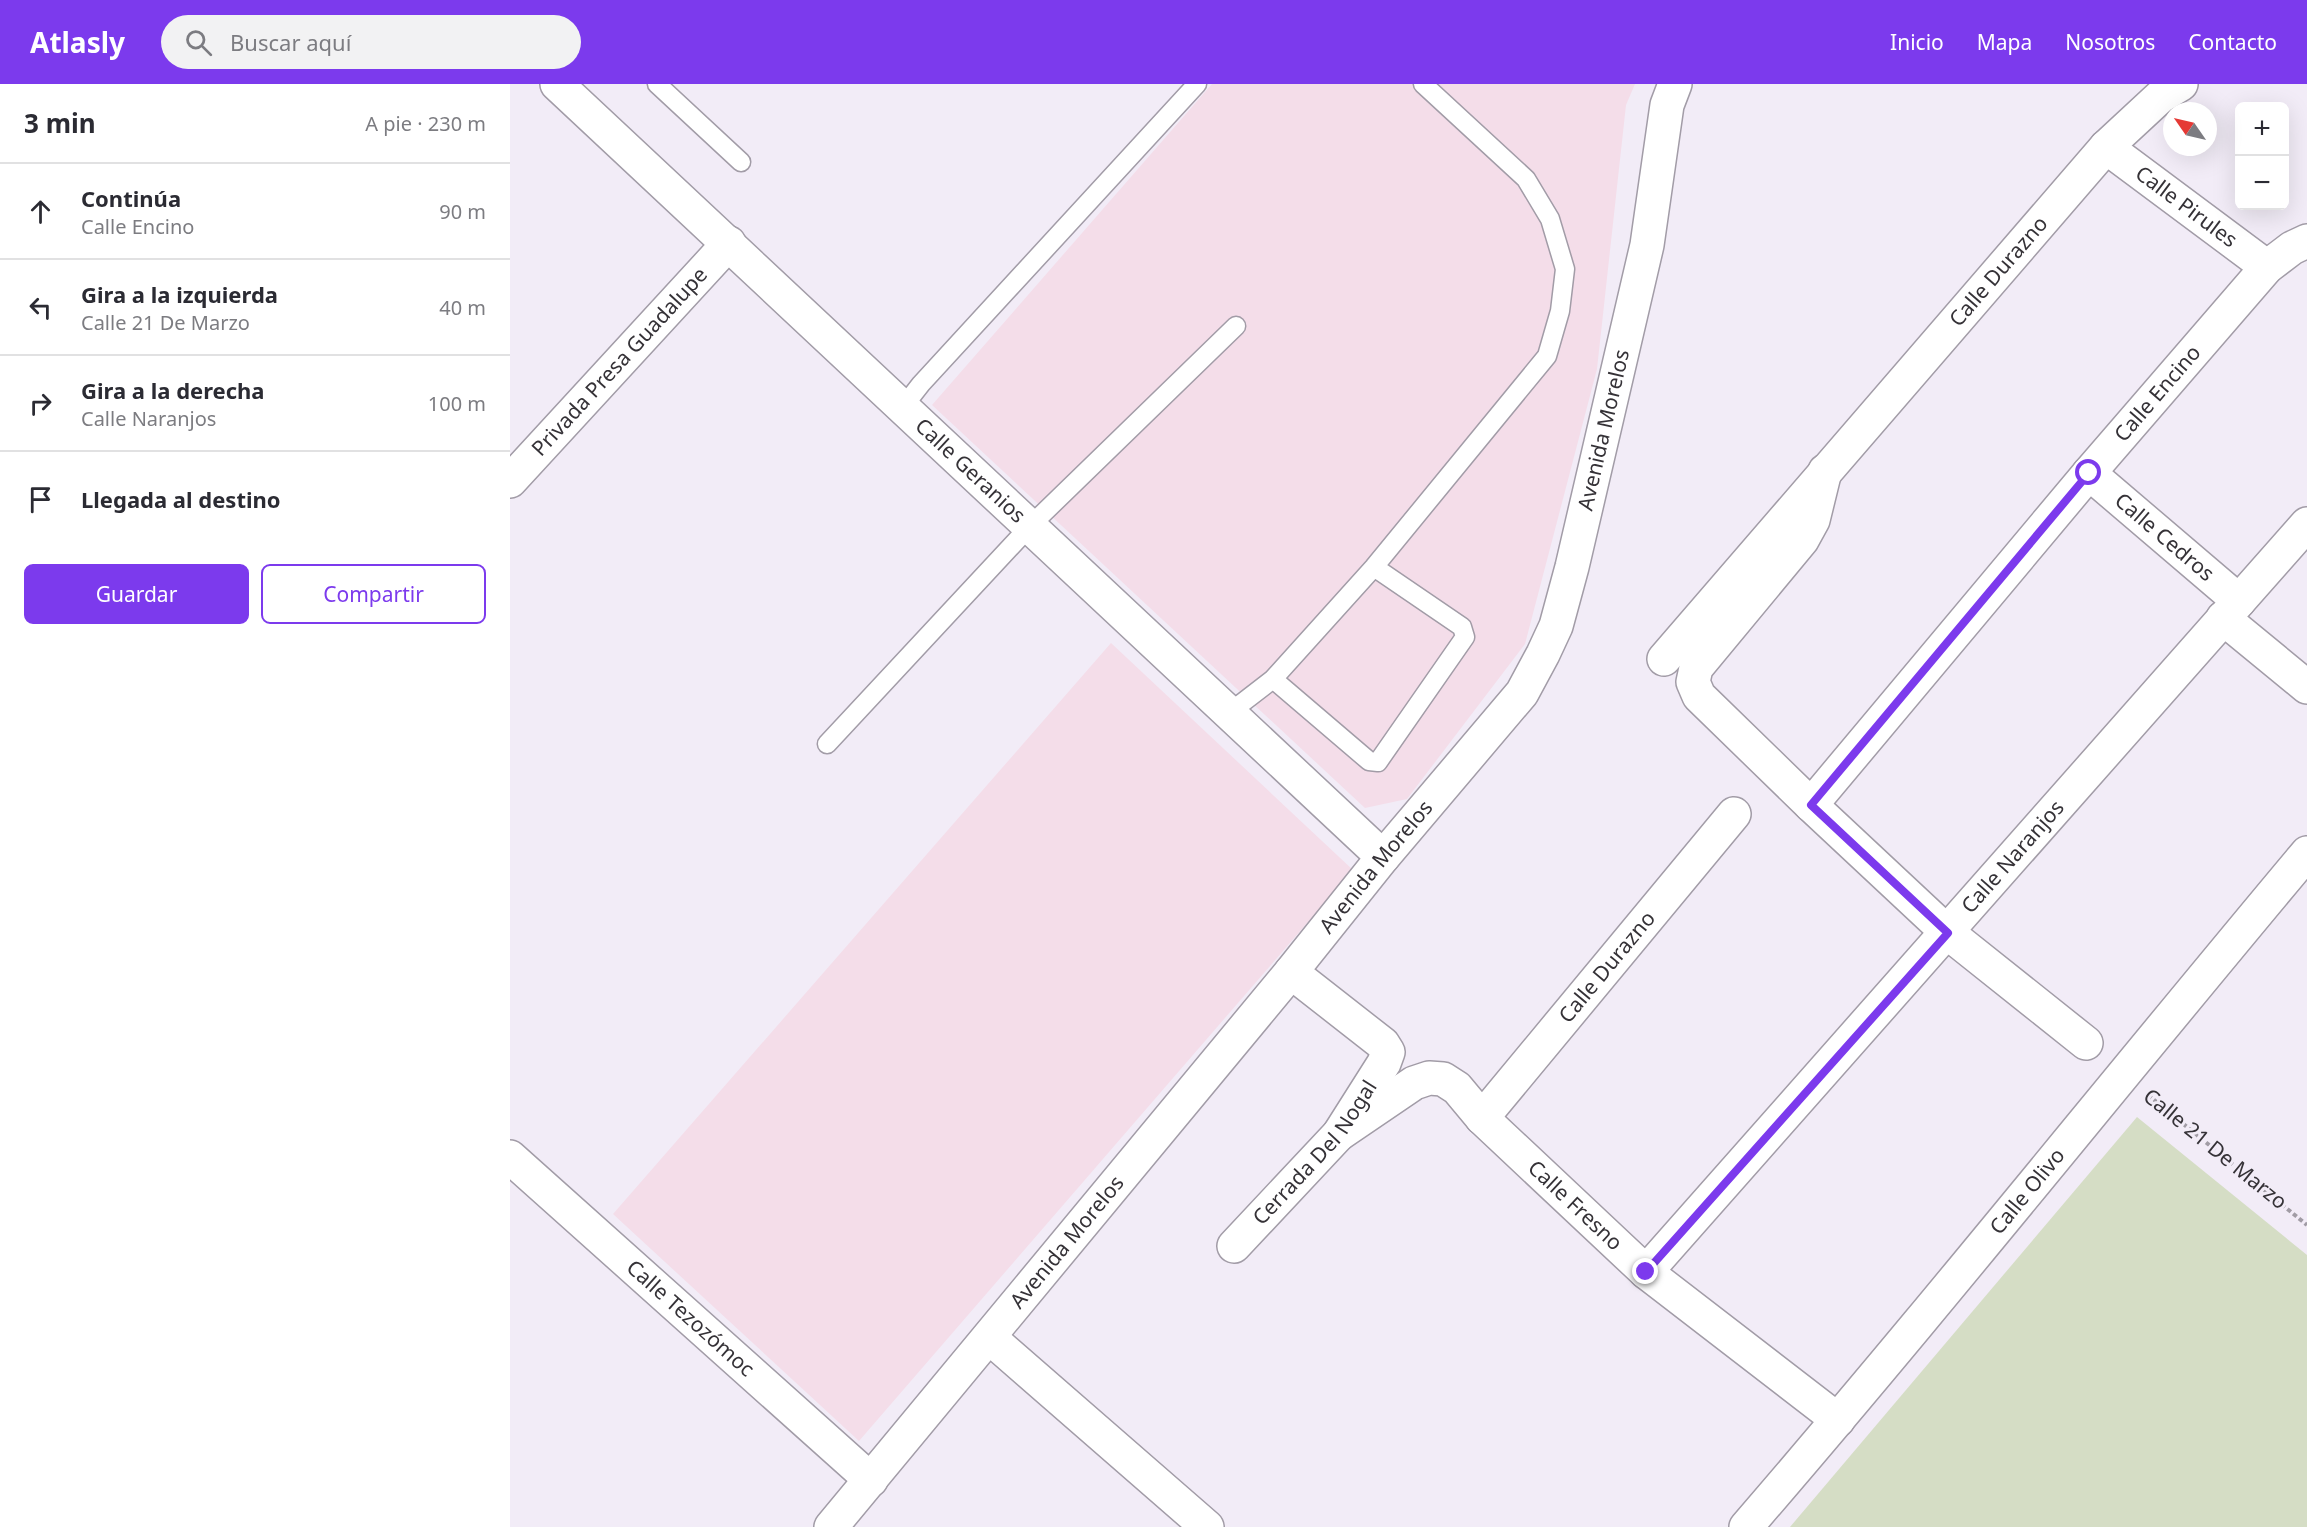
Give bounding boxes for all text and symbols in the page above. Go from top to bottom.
search box [161,15,581,69]
text: Atlasly [30,23,125,61]
icon: search [182,26,215,59]
text: Buscar aquí [230,27,351,57]
text: Inicio [1890,28,1944,56]
text: Mapa [1977,28,2032,56]
text: Nosotros [2065,28,2155,56]
text: Contacto [2188,28,2277,56]
north arrow [2163,102,2217,156]
map controls [2235,102,2289,210]
button: + [2235,102,2289,156]
text: 3 min [24,105,96,141]
text: A pie · 230 m [365,110,486,137]
button: − [2235,156,2289,210]
street label: Calle Pirules [2130,159,2243,253]
text: Continúa [81,183,181,213]
icon: ahead [24,195,57,228]
text: 90 m [439,198,486,225]
street label: Calle Durazno [1942,210,2053,332]
text: Calle Encino [81,213,194,240]
street label: Privada Presa Guadalupe [525,261,713,462]
text: Gira a la izquierda [81,279,278,309]
icon: left [24,291,57,324]
text: 40 m [439,294,486,321]
text: Calle 21 De Marzo [81,309,250,336]
street label: Calle Encino [2107,339,2206,447]
street label: Avenida Morelos [1571,346,1635,513]
text: Gira a la derecha [81,375,265,405]
icon: right [24,387,57,420]
text: 100 m [428,390,486,417]
text: Calle Naranjos [81,405,216,432]
street label: Calle Geranios [910,411,1032,529]
route start [2075,459,2101,485]
icon: arrive [24,483,57,516]
text: Llegada al destino [81,484,281,514]
street label: Calle Cedros [2109,486,2221,587]
button: Guardar [24,564,249,624]
button: Compartir [261,564,486,624]
street label: Avenida Morelos [1312,794,1438,939]
street label: Calle Naranjos [1955,794,2070,919]
street label: Calle Durazno [1552,905,1661,1028]
street label: Cerrada Del Nogal [1246,1074,1383,1230]
street label: Calle 21 De Marzo [2138,1082,2293,1215]
street label: Calle Olivo [1983,1142,2070,1240]
street label: Calle Fresno [1522,1153,1629,1256]
street label: Avenida Morelos [1003,1169,1130,1314]
street label: Calle Tezozómoc [621,1253,761,1382]
route end [1632,1258,1658,1284]

